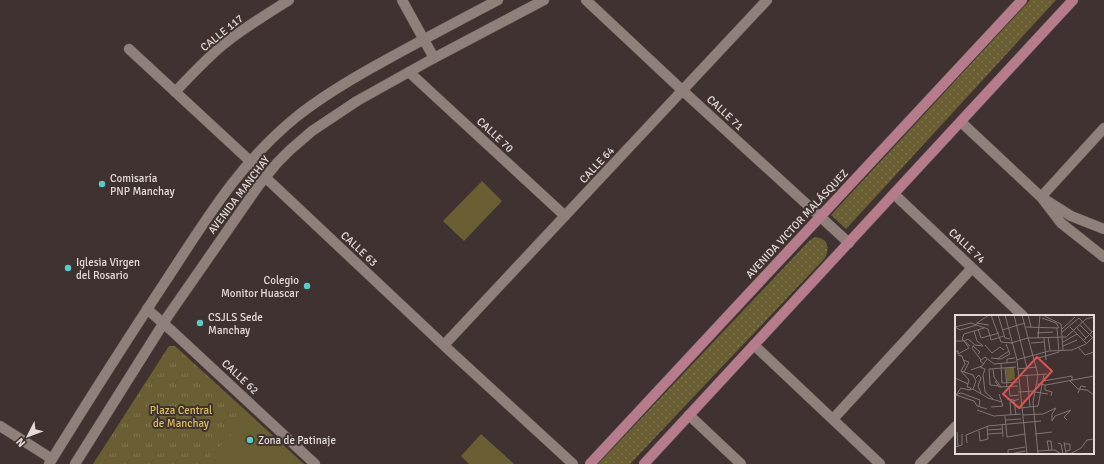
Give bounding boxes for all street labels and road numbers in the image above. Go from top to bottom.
street label: CALLE 117 [198,12,246,54]
street label: CALLE 71 [704,93,746,133]
street label: CALLE 70 [474,115,516,155]
street label: CALLE 64 [577,144,617,186]
street label: AVENIDA MANCHAY [205,153,273,237]
street label: AVENIDA VICTOR MALÁSQUEZ [742,166,851,281]
street label: CALLE 74 [946,226,988,266]
street label: CALLE 63 [338,229,380,269]
street label: CALLE 62 [219,357,261,397]

